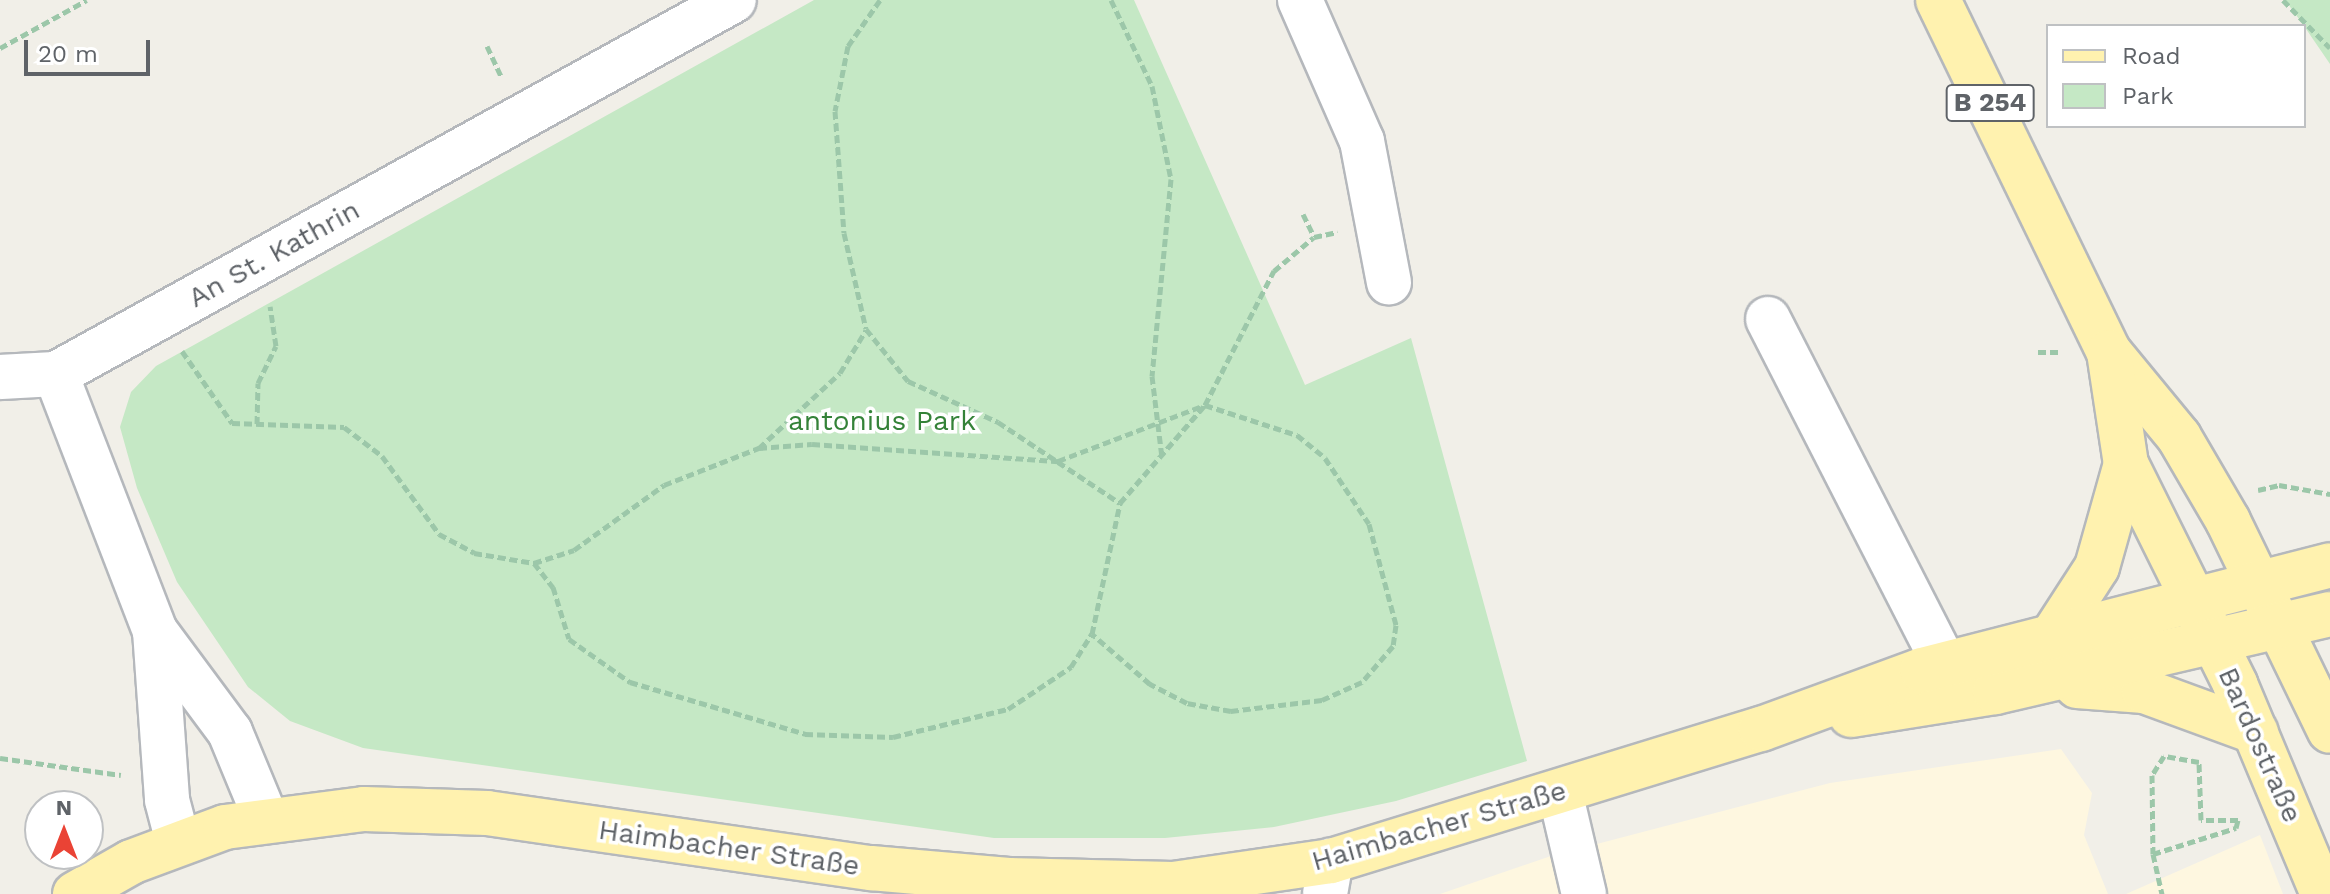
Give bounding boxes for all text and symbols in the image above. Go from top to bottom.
scale bar [28,24,154,74]
legend [2046,24,2306,128]
text: 20 m [38,40,98,68]
text: Road [2122,42,2181,70]
road number: B 254 [1944,81,2036,125]
text: Park [2122,82,2174,110]
street label: An St. Kathrin [183,193,365,315]
park label: antonius Park [788,404,976,438]
street label: Bardostraße [2211,662,2309,828]
street label: Haimbacher Straße [1308,773,1570,879]
north arrow [24,790,104,870]
text: N [56,795,72,820]
street label: Haimbacher Straße [596,813,862,883]

